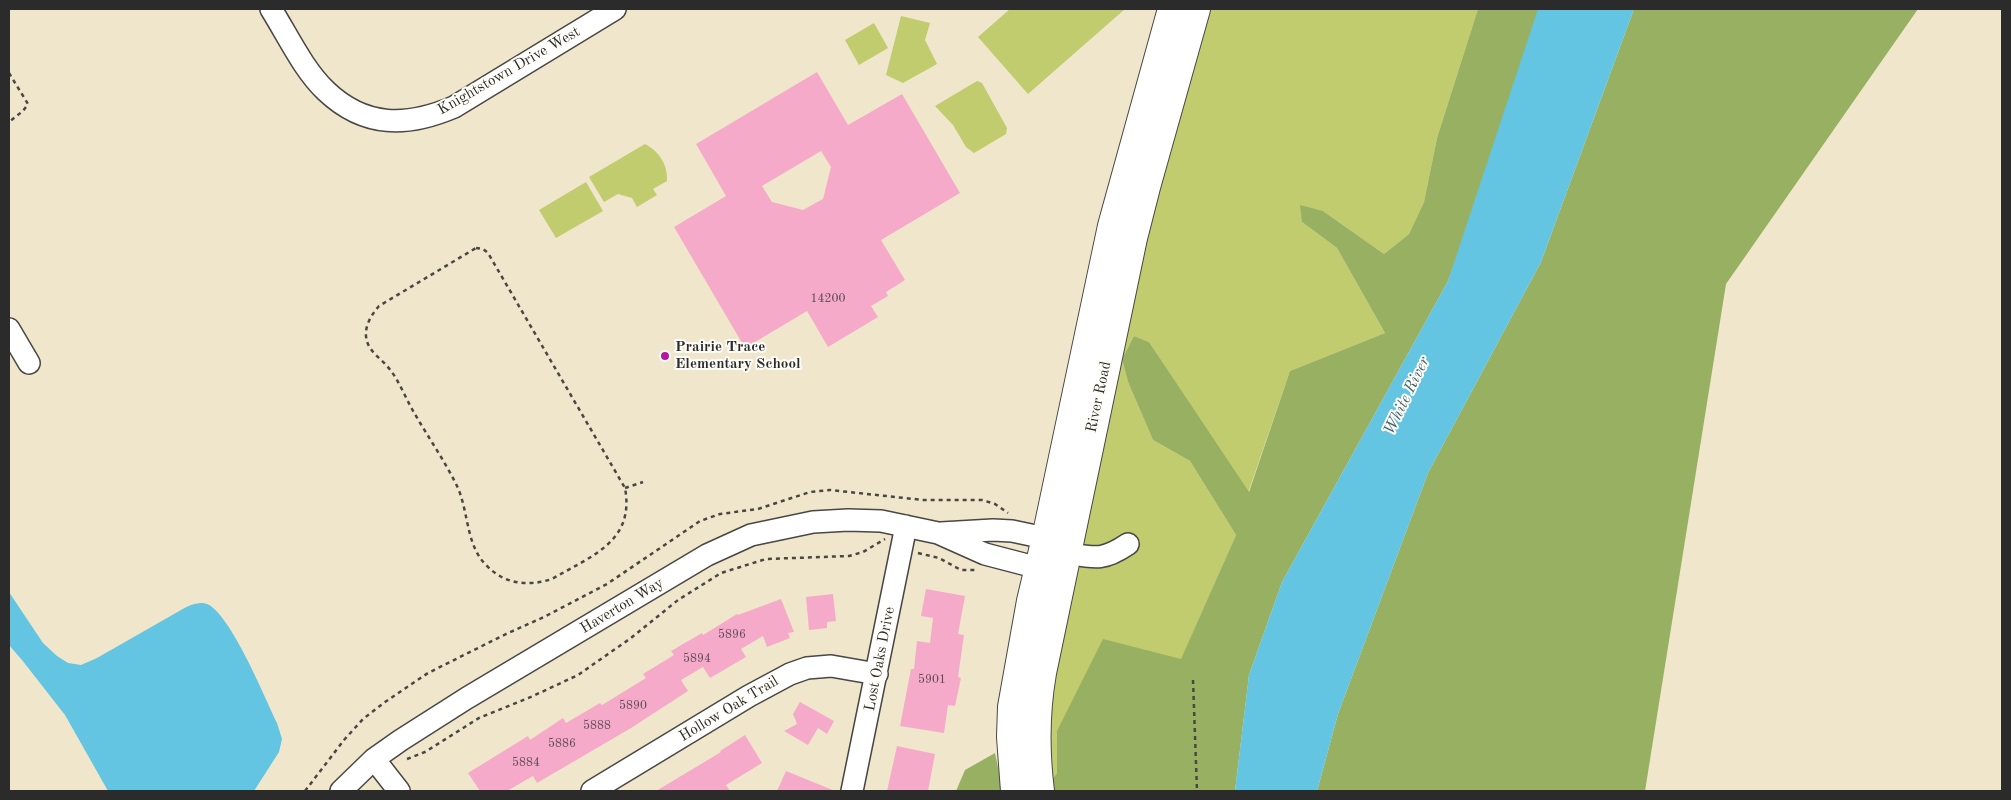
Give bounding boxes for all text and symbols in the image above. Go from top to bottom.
street label: Knightstown Drive West [435,23,583,119]
house number: 14200 [811,292,845,306]
place label: Prairie Trace Elementary School [675,338,801,373]
marker: Prairie Trace Elementary School [659,350,671,362]
water label: White River [1380,354,1434,438]
street label: River Road [1083,360,1115,434]
street label: Haverton Way [577,574,667,638]
street label: Lost Oaks Drive [861,605,899,713]
house number: 5896 [718,628,746,642]
house number: 5894 [683,652,711,666]
street label: Hollow Oak Trail [676,672,782,746]
house number: 5901 [918,673,946,687]
house number: 5890 [619,699,647,713]
house number: 5888 [583,719,611,733]
house number: 5886 [548,737,576,751]
house number: 5884 [512,756,540,770]

